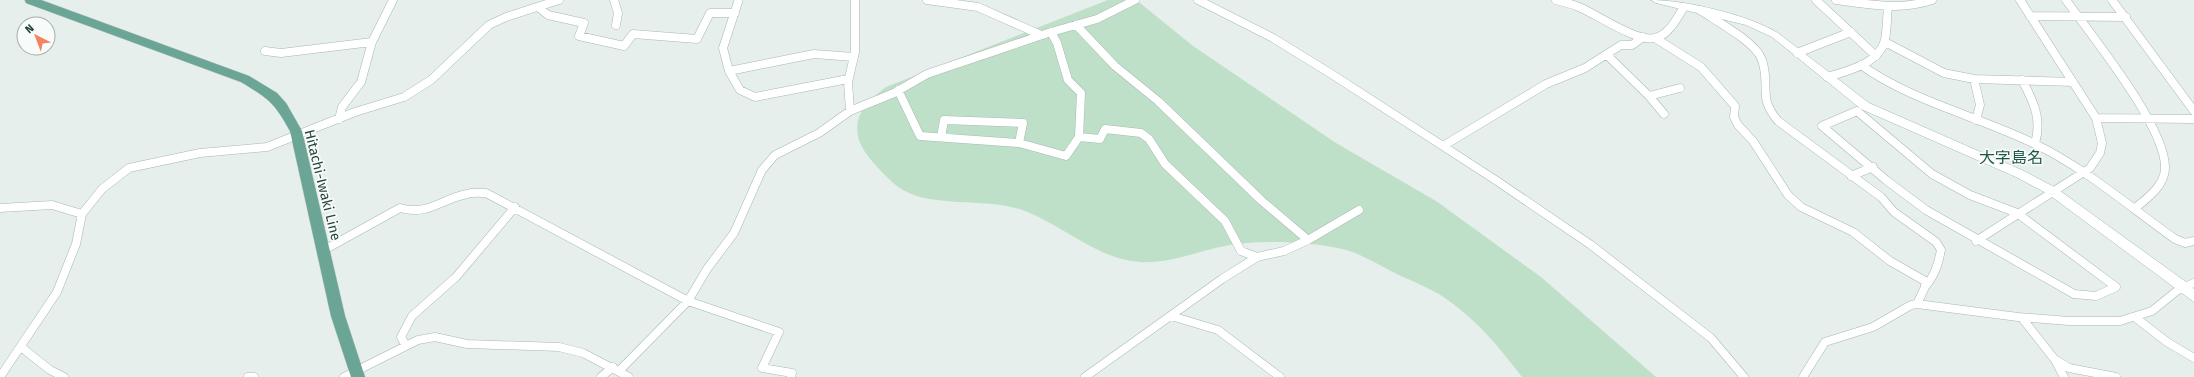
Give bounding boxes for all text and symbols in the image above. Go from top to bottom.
north arrow [16,16,56,56]
text: N [23,22,37,36]
street label: Hitachi-Iwaki Line [301,128,345,242]
district label: 大字島名 [1979,148,2043,167]

